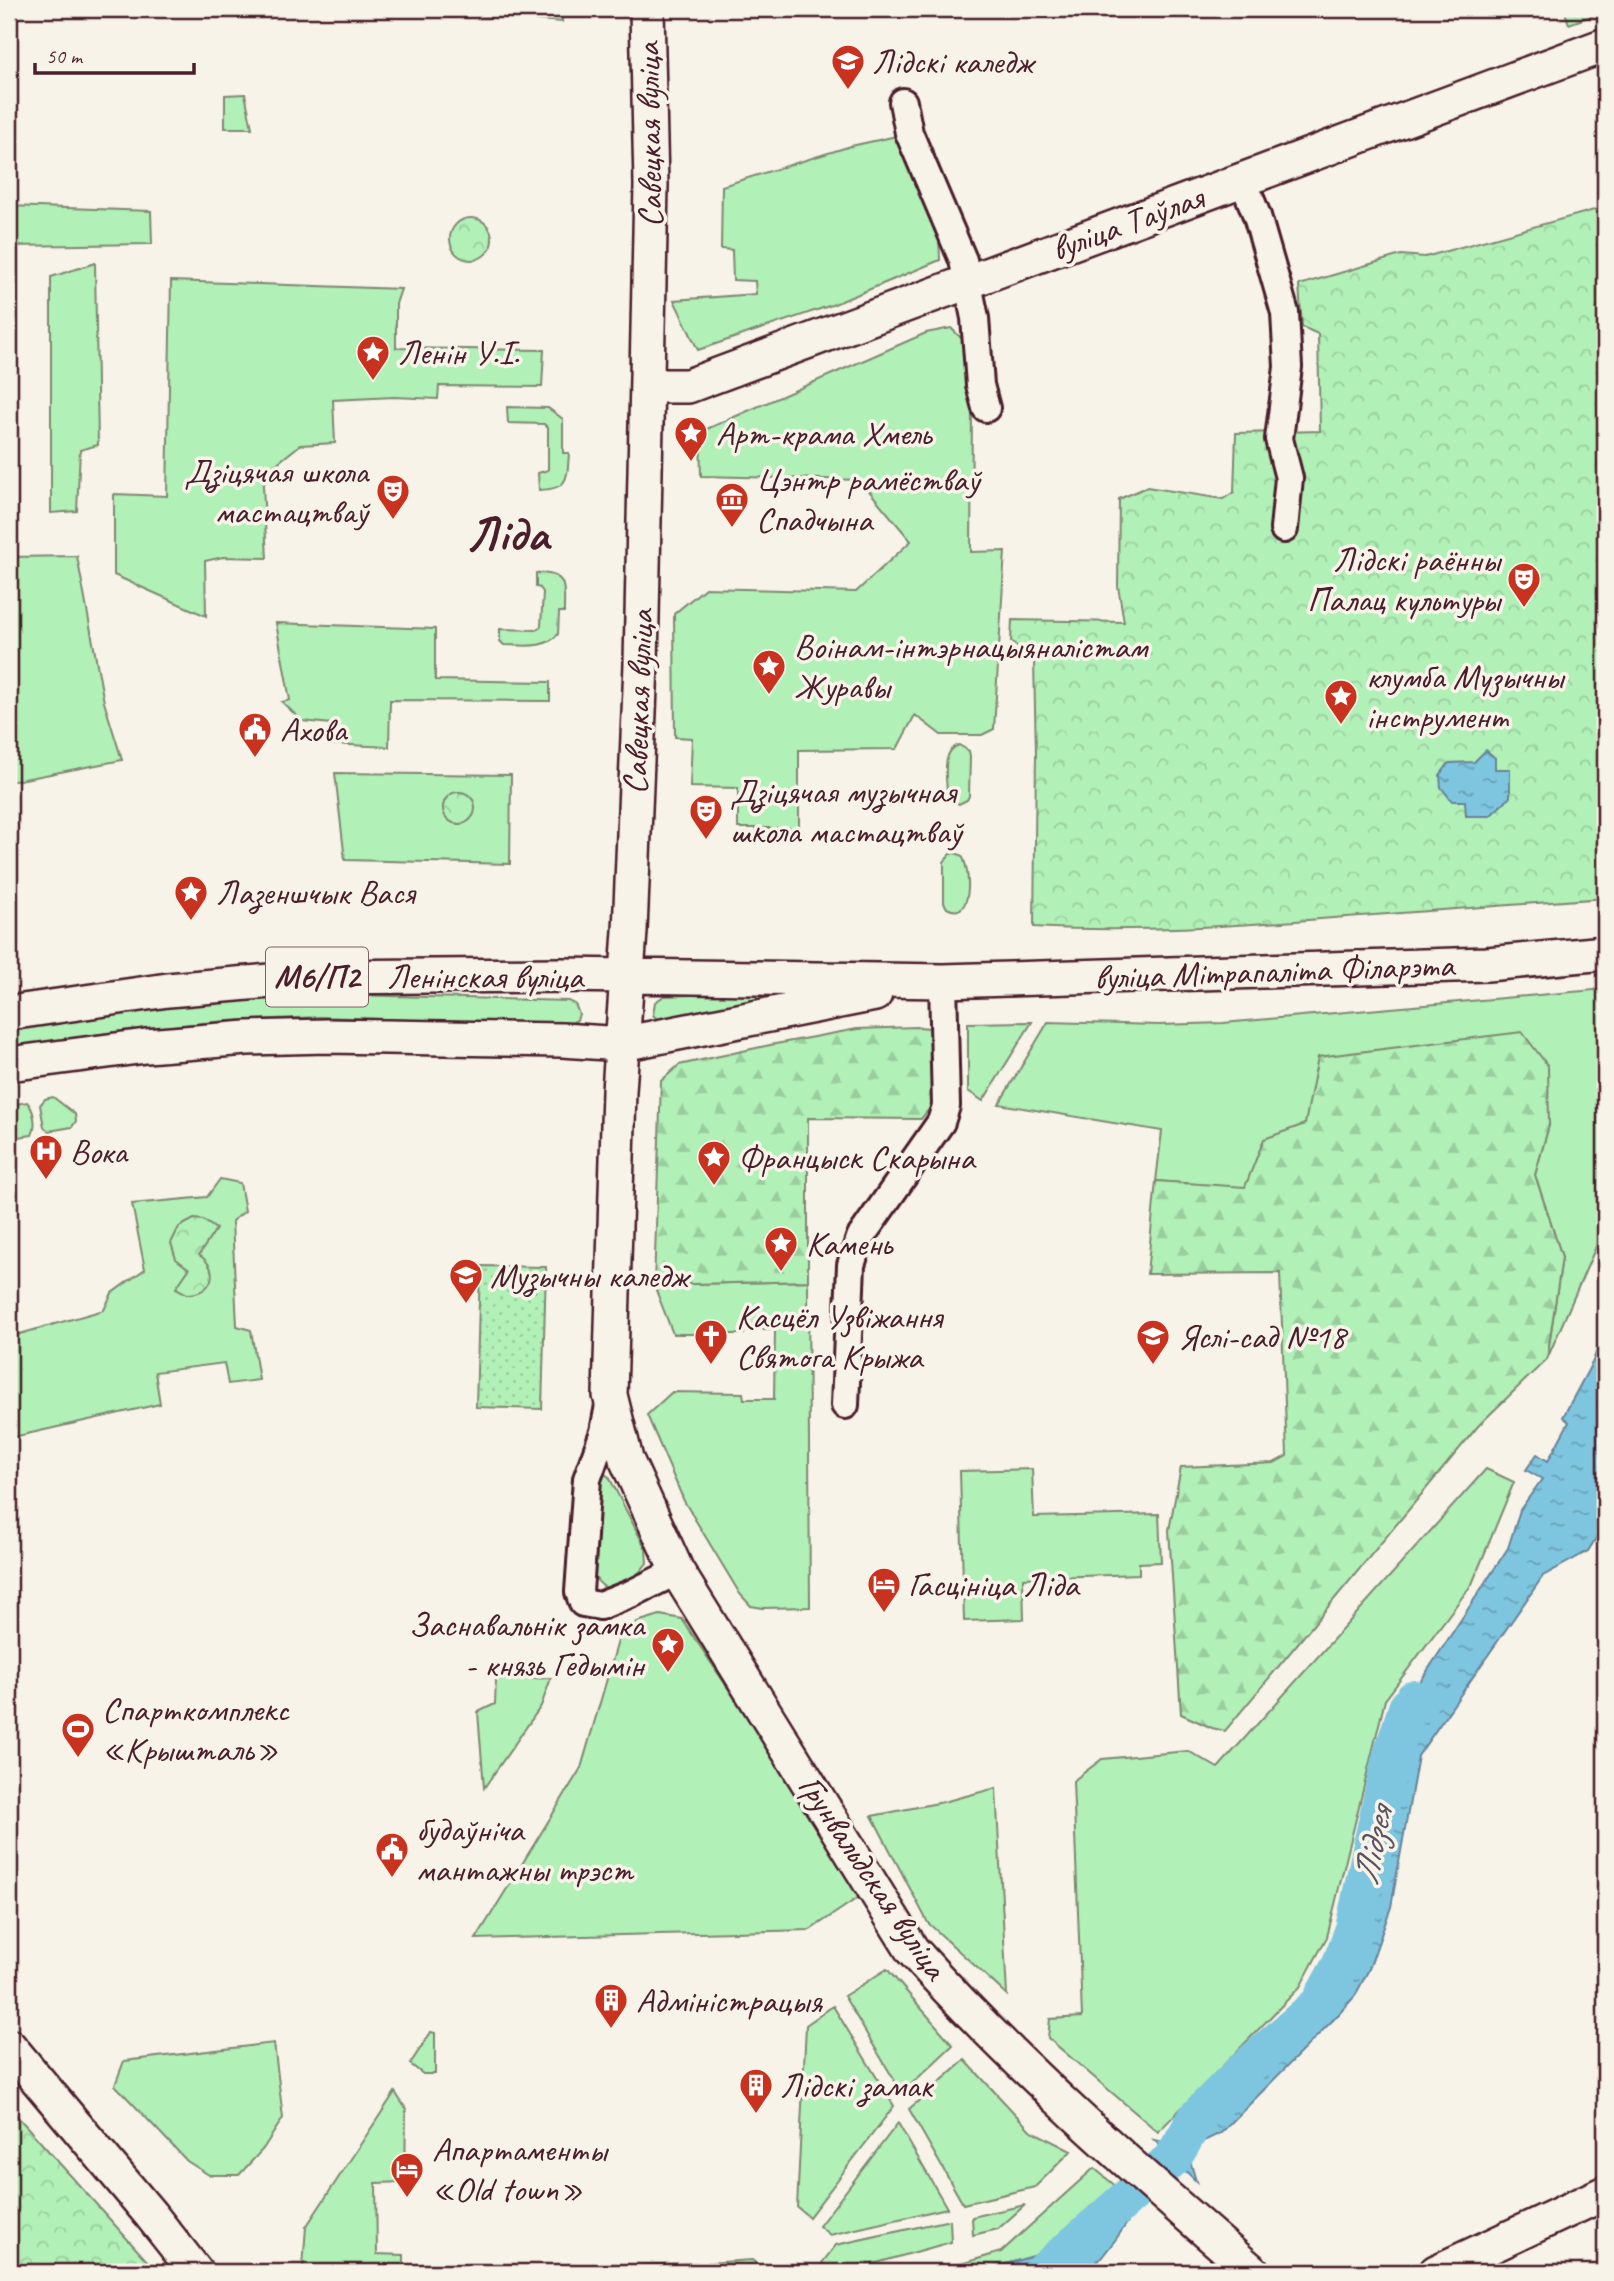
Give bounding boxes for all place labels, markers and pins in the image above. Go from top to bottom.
place label: Лідскі каледж [872,39,1037,84]
school or university icon: Лідскі каледж [829,42,867,91]
place label: Ленін У.І. [398,330,521,375]
place icon: Ленін У.І. [354,333,392,382]
place label: Арт-крама Хмель [716,411,933,456]
place icon: Арт-крама Хмель [672,414,710,463]
place label: Дзіцячая школа мастацтваў [184,449,370,534]
place label: Цэнтр рамёстваў Спадчына [756,457,982,542]
theatre icon: Дзіцячая школа мастацтваў [374,472,412,521]
museum icon: Цэнтр рамёстваў Спадчына [713,480,751,529]
place label: Лідскі раённы Палац культуры [1307,537,1503,622]
theatre icon: Лідскі раённы Палац культуры [1505,560,1543,609]
place label: Воінам-інтэрнацыяналістам Журавы [794,624,1149,709]
place icon: Воінам-інтэрнацыяналістам Журавы [750,647,788,696]
place label: клумба Музычны інструмент [1366,654,1566,739]
place icon: клумба Музычны інструмент [1322,677,1360,726]
place label: Ахова [280,707,348,752]
public building icon: Ахова [236,710,274,759]
place label: Дзіцячая музычная школа мастацтваў [730,769,964,854]
theatre icon: Дзіцячая музычная школа мастацтваў [687,792,725,841]
place label: Лазеншчык Вася [216,870,416,915]
place icon: Лазеншчык Вася [172,873,210,922]
place label: Вока [70,1129,129,1174]
hospital icon: Вока [27,1132,65,1181]
place label: Францыск Скарына [738,1135,977,1180]
place icon: Францыск Скарына [695,1138,733,1187]
place label: Камень [806,1221,894,1266]
place icon: Камень [762,1224,800,1273]
place label: Музычны каледж [490,1253,692,1298]
school or university icon: Музычны каледж [447,1256,485,1305]
place label: Касцёл Узвіжання Святога Крыжа [736,1294,944,1379]
place label: Яслі-сад №18 [1178,1314,1349,1359]
church icon: Касцёл Узвіжання Святога Крыжа [692,1317,730,1366]
school or university icon: Яслі-сад №18 [1134,1317,1172,1366]
place label: Гасцініца Ліда [908,1562,1081,1607]
hotel icon: Гасцініца Ліда [865,1565,903,1614]
place label: Заснавальнік замка - князь Гедымін [409,1602,647,1687]
place icon: Заснавальнік замка - князь Гедымін [649,1625,687,1674]
place label: Спарткомплекс «Крышталь» [102,1687,290,1772]
sports icon: Спарткомплекс «Крышталь» [59,1710,97,1759]
place label: будаўніча мантажны трэст [416,1807,635,1892]
public building icon: будаўніча мантажны трэст [373,1830,411,1879]
place label: Адміністрацыя [636,1978,823,2023]
building icon: Адміністрацыя [592,1981,630,2030]
place label: Лідскі замак [780,2063,934,2108]
building icon: Лідскі замак [737,2066,775,2115]
place label: Апартаменты «Old town» [432,2127,609,2212]
hotel icon: Апартаменты «Old town» [388,2150,426,2199]

